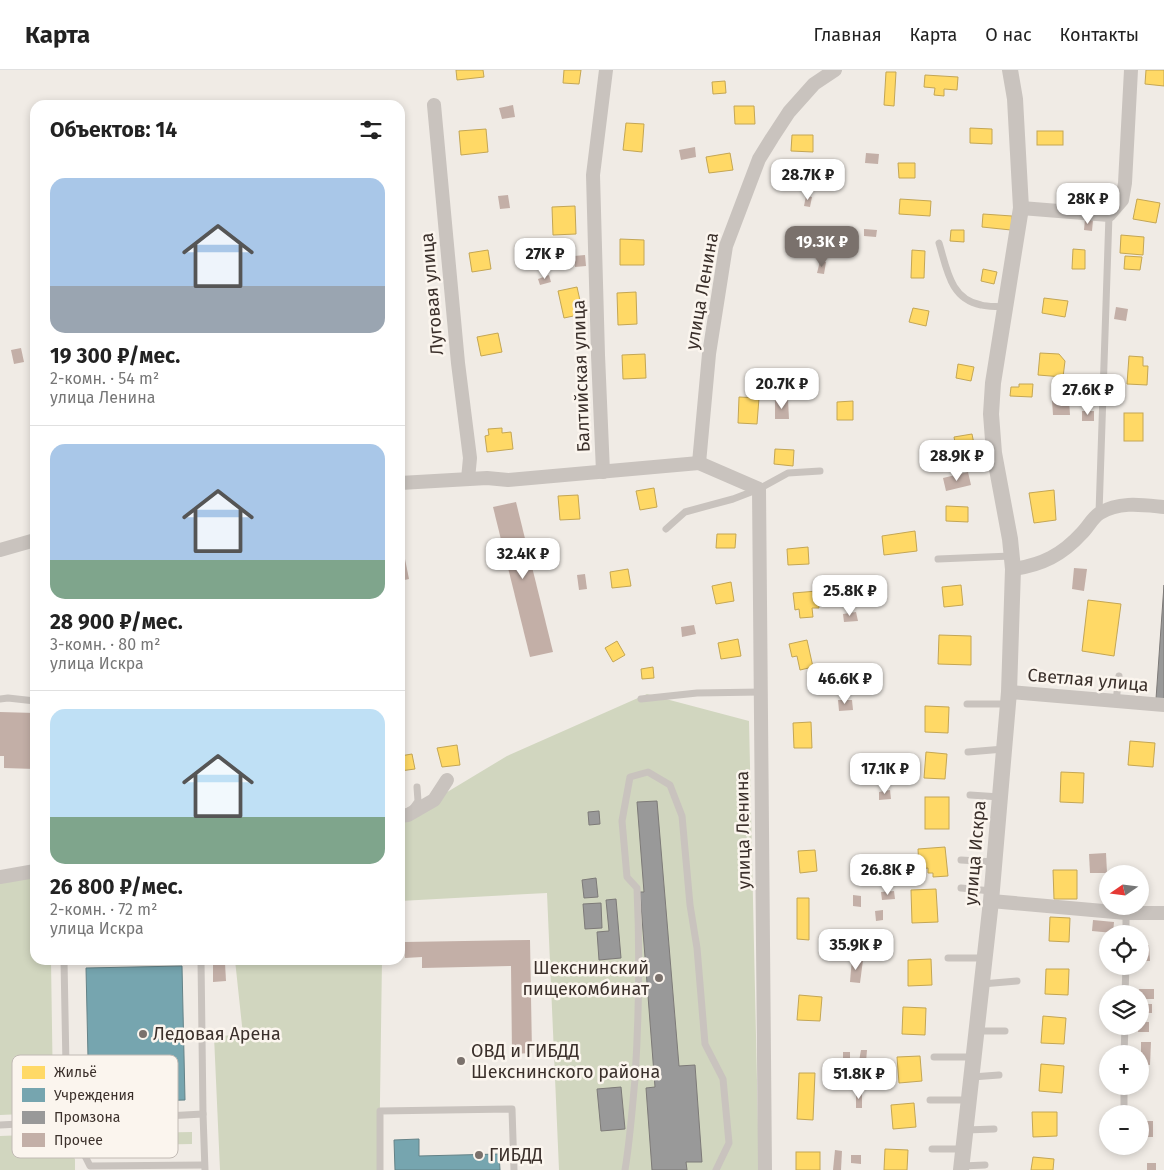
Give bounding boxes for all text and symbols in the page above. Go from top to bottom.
text: Карта [25,21,90,49]
text: Главная [814,24,882,46]
text: Карта [910,24,957,46]
text: О нас [985,24,1032,46]
text: Контакты [1060,24,1139,46]
icon: filters [357,116,385,144]
text: Объектов: 14 [50,117,177,143]
pin: 28.7K ₽ [762,158,854,201]
text: 28.7K ₽ [782,165,834,184]
pin: 28K ₽ [1053,182,1123,225]
text: 28K ₽ [1067,189,1109,208]
icon: home [173,211,263,301]
pin: 19.3K ₽ [776,226,868,268]
street label: улица Ленина [681,231,723,351]
street label: Луговая улица [416,232,448,356]
text: 19.3K ₽ [796,232,848,251]
pin: 27K ₽ [510,238,580,280]
text: 27K ₽ [525,244,565,263]
street label: Балтийская улица [567,299,595,453]
text: 19 300 ₽/мес. [50,343,180,369]
pin: 20.7K ₽ [736,368,828,410]
text: 2-комн. · 54 m² [50,369,159,388]
text: 20.7K ₽ [756,374,808,393]
pin: 27.6K ₽ [1042,374,1134,416]
text: 27.6K ₽ [1062,380,1114,399]
text: улица Ленина [50,388,155,407]
pin: 28.9K ₽ [911,440,1003,482]
text: 28.9K ₽ [930,446,984,465]
icon: home [173,476,263,566]
pin: 32.4K ₽ [477,538,569,580]
text: 32.4K ₽ [497,544,549,563]
pin: 25.8K ₽ [804,574,896,617]
text: 25.8K ₽ [823,581,877,600]
text: 28 900 ₽/мес. [50,609,183,635]
text: 3-комн. · 80 m² [50,635,160,654]
text: улица Искра [50,654,144,673]
pin: 46.6K ₽ [799,662,891,705]
street label: Светлая улица [1027,664,1149,696]
text: 46.6K ₽ [818,669,872,688]
icon: home [173,741,263,831]
pin: 17.1K ₽ [839,752,931,795]
text: 17.1K ₽ [861,759,909,778]
street label: улица Ленина [731,771,755,889]
street label: улица Искра [959,800,991,906]
pin: 26.8K ₽ [842,854,934,896]
text: 26.8K ₽ [861,860,915,879]
north arrow [1099,865,1149,915]
map controls [1099,865,1149,1155]
text: 26 800 ₽/мес. [50,874,183,900]
text: 2-комн. · 72 m² [50,900,157,919]
text: улица Искра [50,919,144,938]
button: locate [1099,925,1149,975]
pin: 35.9K ₽ [810,928,902,971]
text: 35.9K ₽ [830,935,882,954]
place label: Шекснинский пищекомбинат [522,957,650,1000]
marker: Шекснинский пищекомбинат [653,972,665,984]
button: layers [1099,985,1149,1035]
place label: Ледовая Арена [153,1023,281,1045]
marker: Ледовая Арена [137,1028,149,1040]
place label: ОВД и ГИБДД Шекснинского района [471,1040,660,1083]
button: + [1099,1045,1149,1095]
legend [12,1055,178,1158]
marker: ОВД и ГИБДД Шекснинского района [455,1055,467,1067]
pin: 51.8K ₽ [813,1058,905,1100]
text: Жильё [54,1064,97,1081]
text: 51.8K ₽ [833,1064,885,1083]
text: Учреждения [54,1087,135,1104]
button: − [1099,1105,1149,1155]
text: Промзона [54,1109,120,1126]
text: Прочее [54,1132,103,1149]
place label: ГИБДД [489,1144,543,1166]
marker: ГИБДД [473,1149,485,1161]

